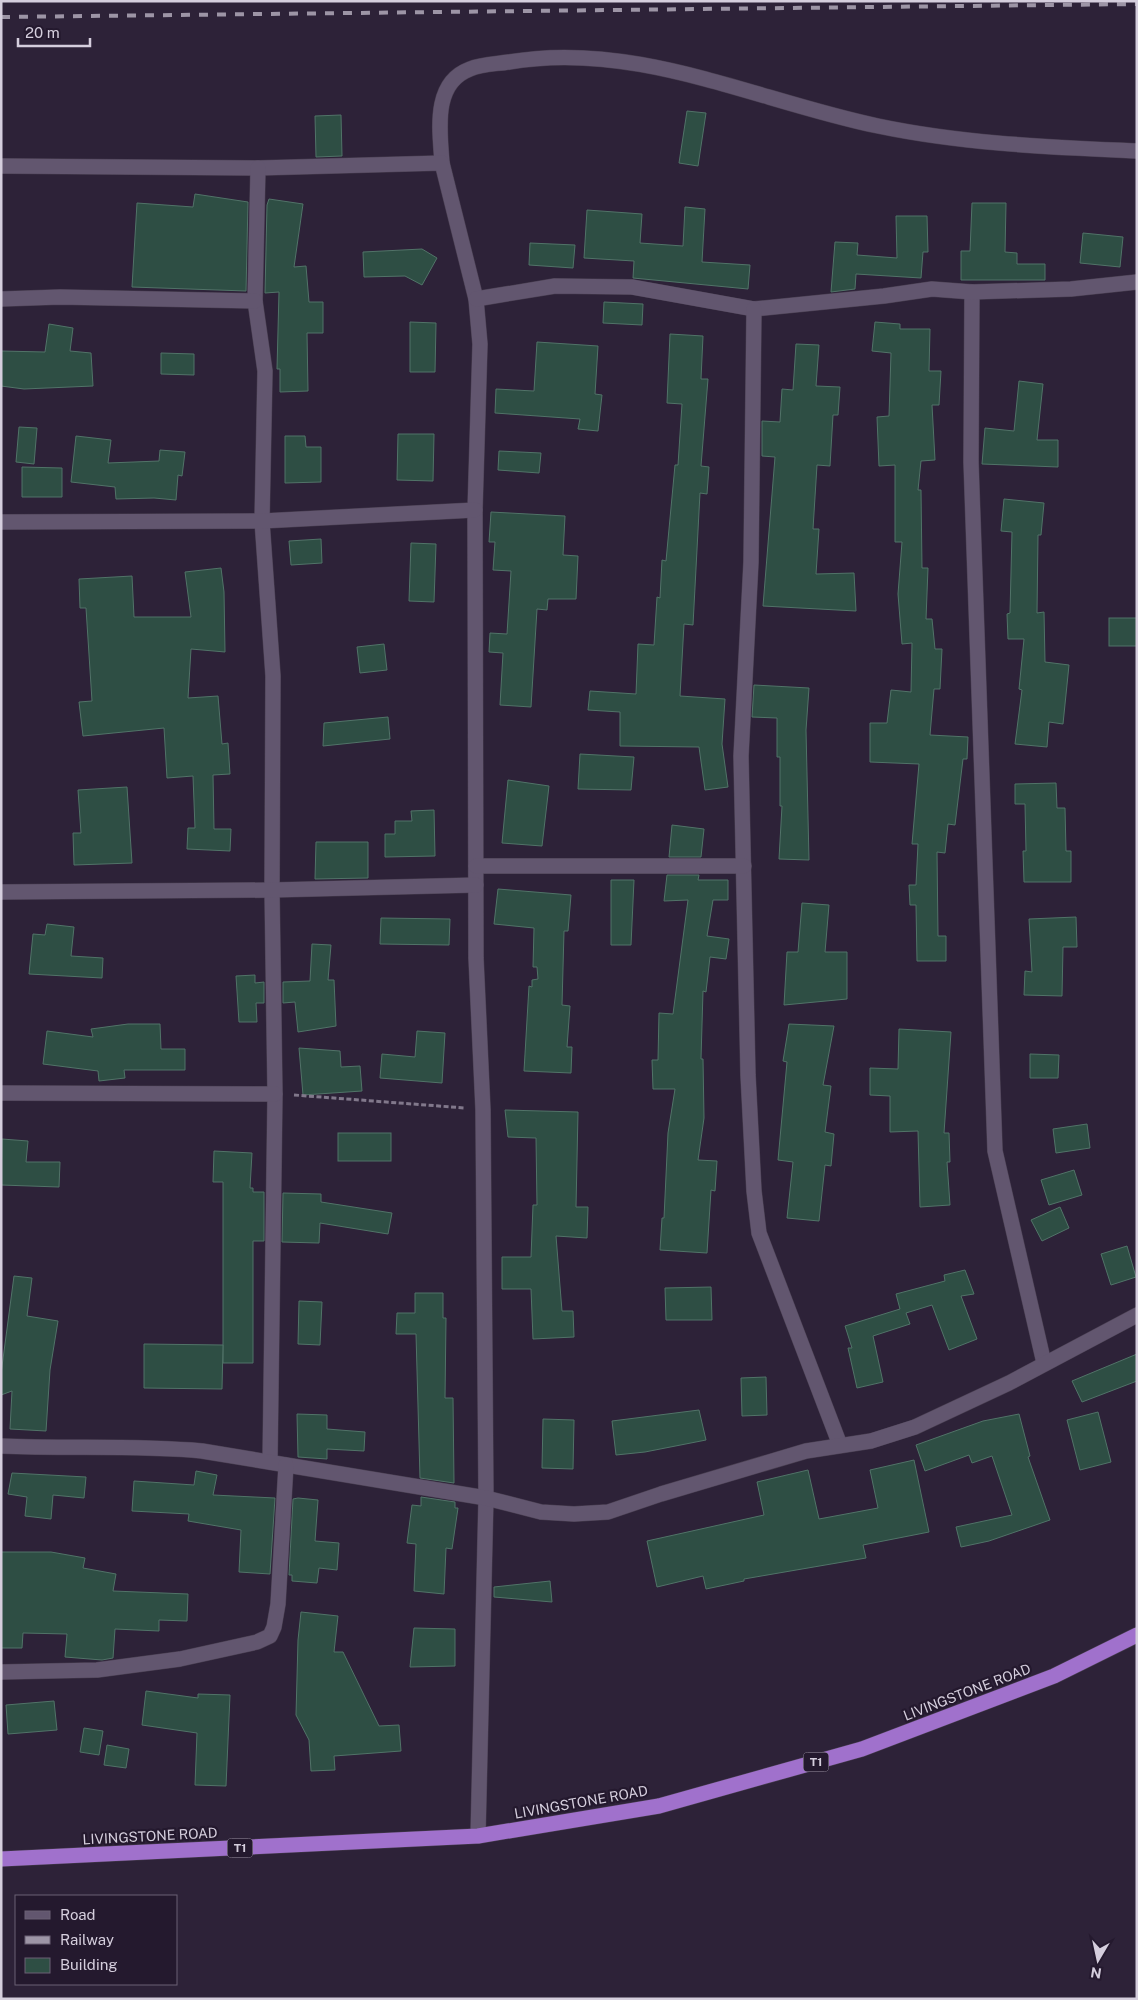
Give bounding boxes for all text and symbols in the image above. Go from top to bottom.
scale bar [18,15,90,47]
text: 20 m [25,24,60,41]
street label: LIVINGSTONE ROAD [901,1660,1033,1724]
road number: T1 [804,1752,828,1771]
street label: LIVINGSTONE ROAD [513,1782,649,1822]
street label: LIVINGSTONE ROAD [82,1824,218,1848]
road number: T1 [228,1839,252,1858]
legend [15,1895,178,1985]
text: Road [60,1906,96,1923]
text: Railway [60,1931,114,1948]
north arrow [1073,1935,1123,1985]
text: Building [60,1956,118,1973]
text: N [1089,1964,1103,1982]

